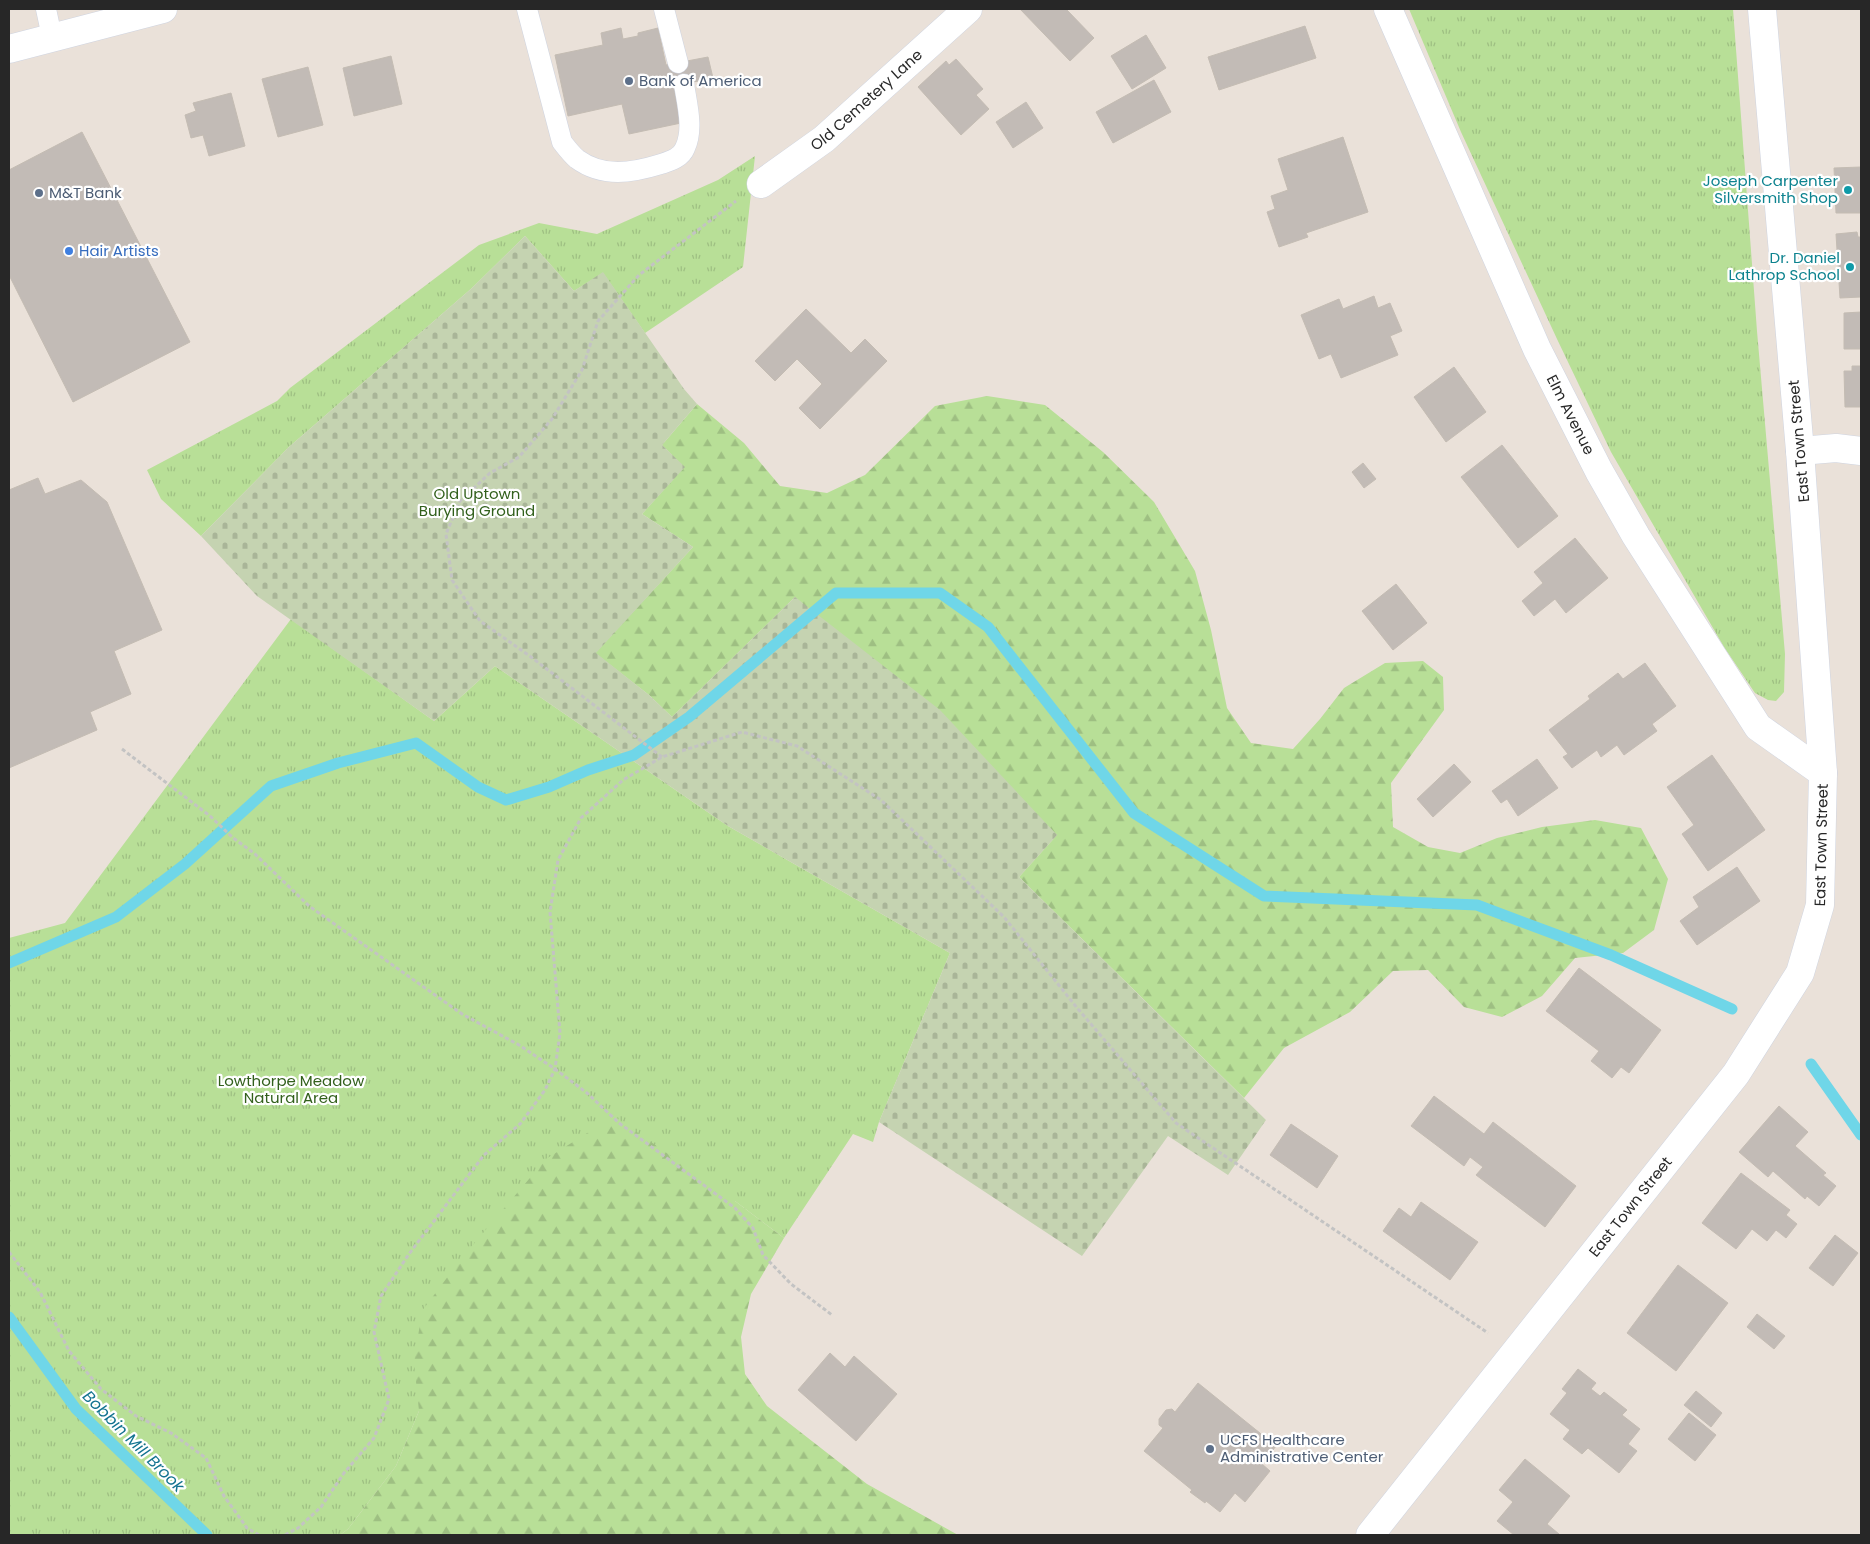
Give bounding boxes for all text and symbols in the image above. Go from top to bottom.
street label: Old Cemetery Lane [806,44,927,155]
place label: Bank of America [639,70,762,91]
marker: Bank of America [623,75,635,87]
place label: Joseph Carpenter Silversmith Shop [1703,170,1838,208]
place label: M&T Bank [49,182,122,203]
marker: Joseph Carpenter Silversmith Shop [1842,184,1854,196]
marker: M&T Bank [33,187,45,199]
place label: Hair Artists [79,240,159,261]
marker: Hair Artists [63,245,75,257]
place label: Dr. Daniel Lathrop School [1729,247,1840,285]
marker: Dr. Daniel Lathrop School [1844,261,1856,273]
street label: Elm Avenue [1542,371,1600,458]
street label: East Town Street [1783,379,1814,503]
park label: Old Uptown Burying Ground [419,483,535,521]
street label: East Town Street [1809,783,1833,907]
park label: Lowthorpe Meadow Natural Area [218,1070,365,1108]
street label: East Town Street [1584,1152,1677,1261]
water label: Bobbin Mill Brook [78,1385,190,1498]
place label: UCFS Healthcare Administrative Center [1220,1429,1384,1467]
marker: UCFS Healthcare Administrative Center [1204,1443,1216,1455]

